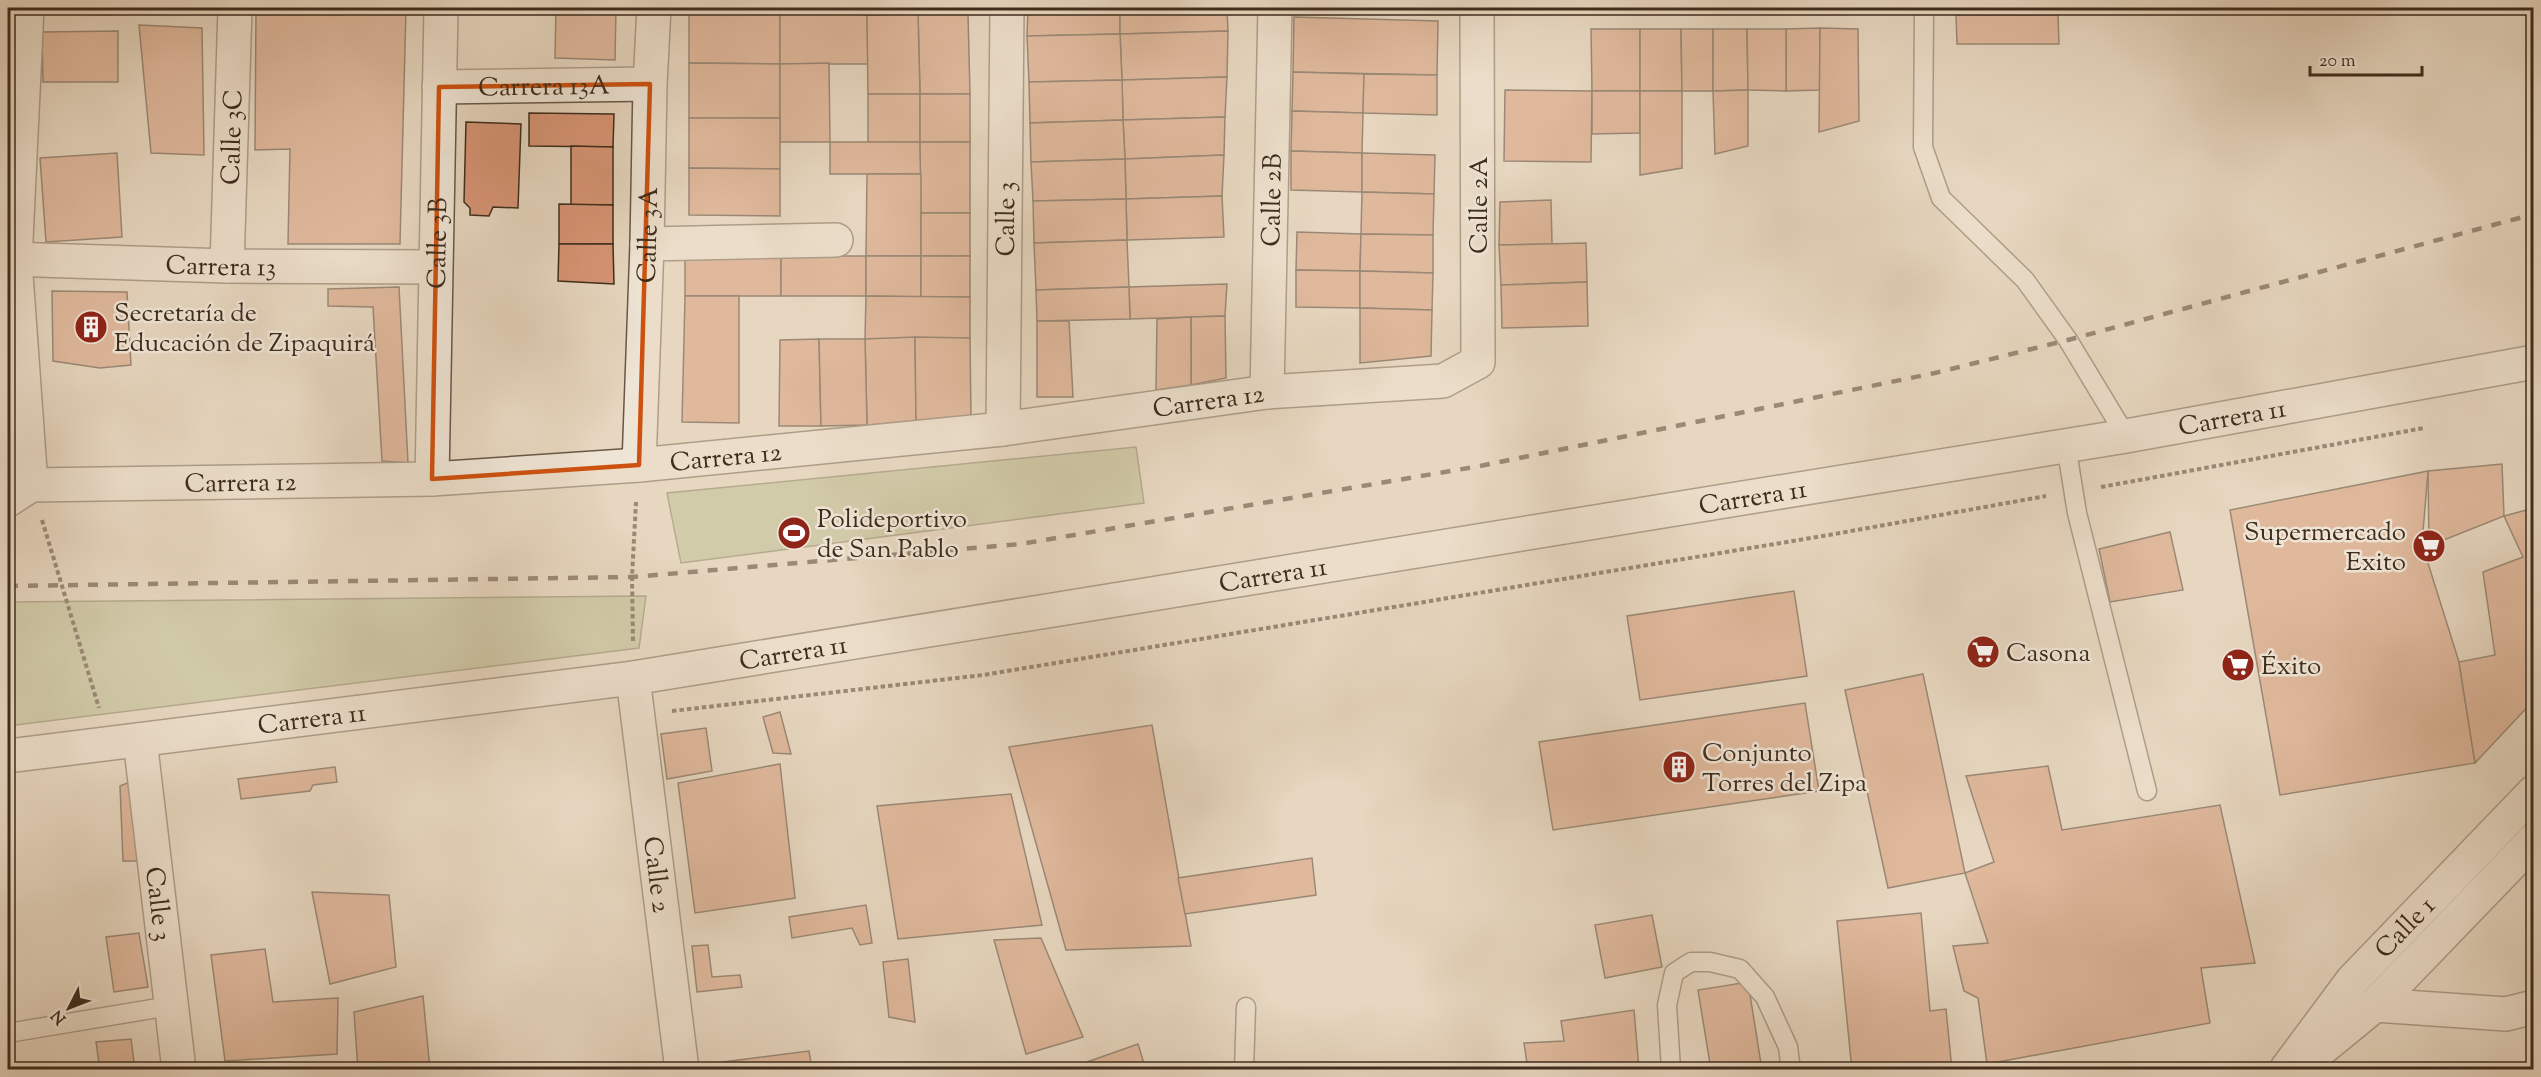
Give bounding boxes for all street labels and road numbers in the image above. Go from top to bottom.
street label: Carrera 13A [478,69,610,107]
street label: Calle 3C [214,89,253,186]
street label: Calle 2B [1254,153,1293,247]
street label: Calle 2A [1462,156,1499,254]
street label: Calle 3 [989,181,1026,257]
street label: Calle 3A [630,187,669,284]
street label: Calle 3B [420,197,458,289]
street label: Carrera 13 [165,248,276,287]
street label: Carrera 12 [1150,377,1267,429]
street label: Carrera 11 [2176,391,2289,447]
street label: Carrera 12 [668,435,783,483]
street label: Carrera 12 [184,465,297,504]
street label: Carrera 11 [1696,472,1810,526]
street label: Carrera 11 [1217,550,1330,604]
street label: Carrera 11 [737,628,850,681]
street label: Carrera 11 [256,695,368,746]
street label: Calle 2 [632,834,678,915]
street label: Calle 3 [134,865,180,944]
street label: Calle 1 [2367,889,2445,968]

